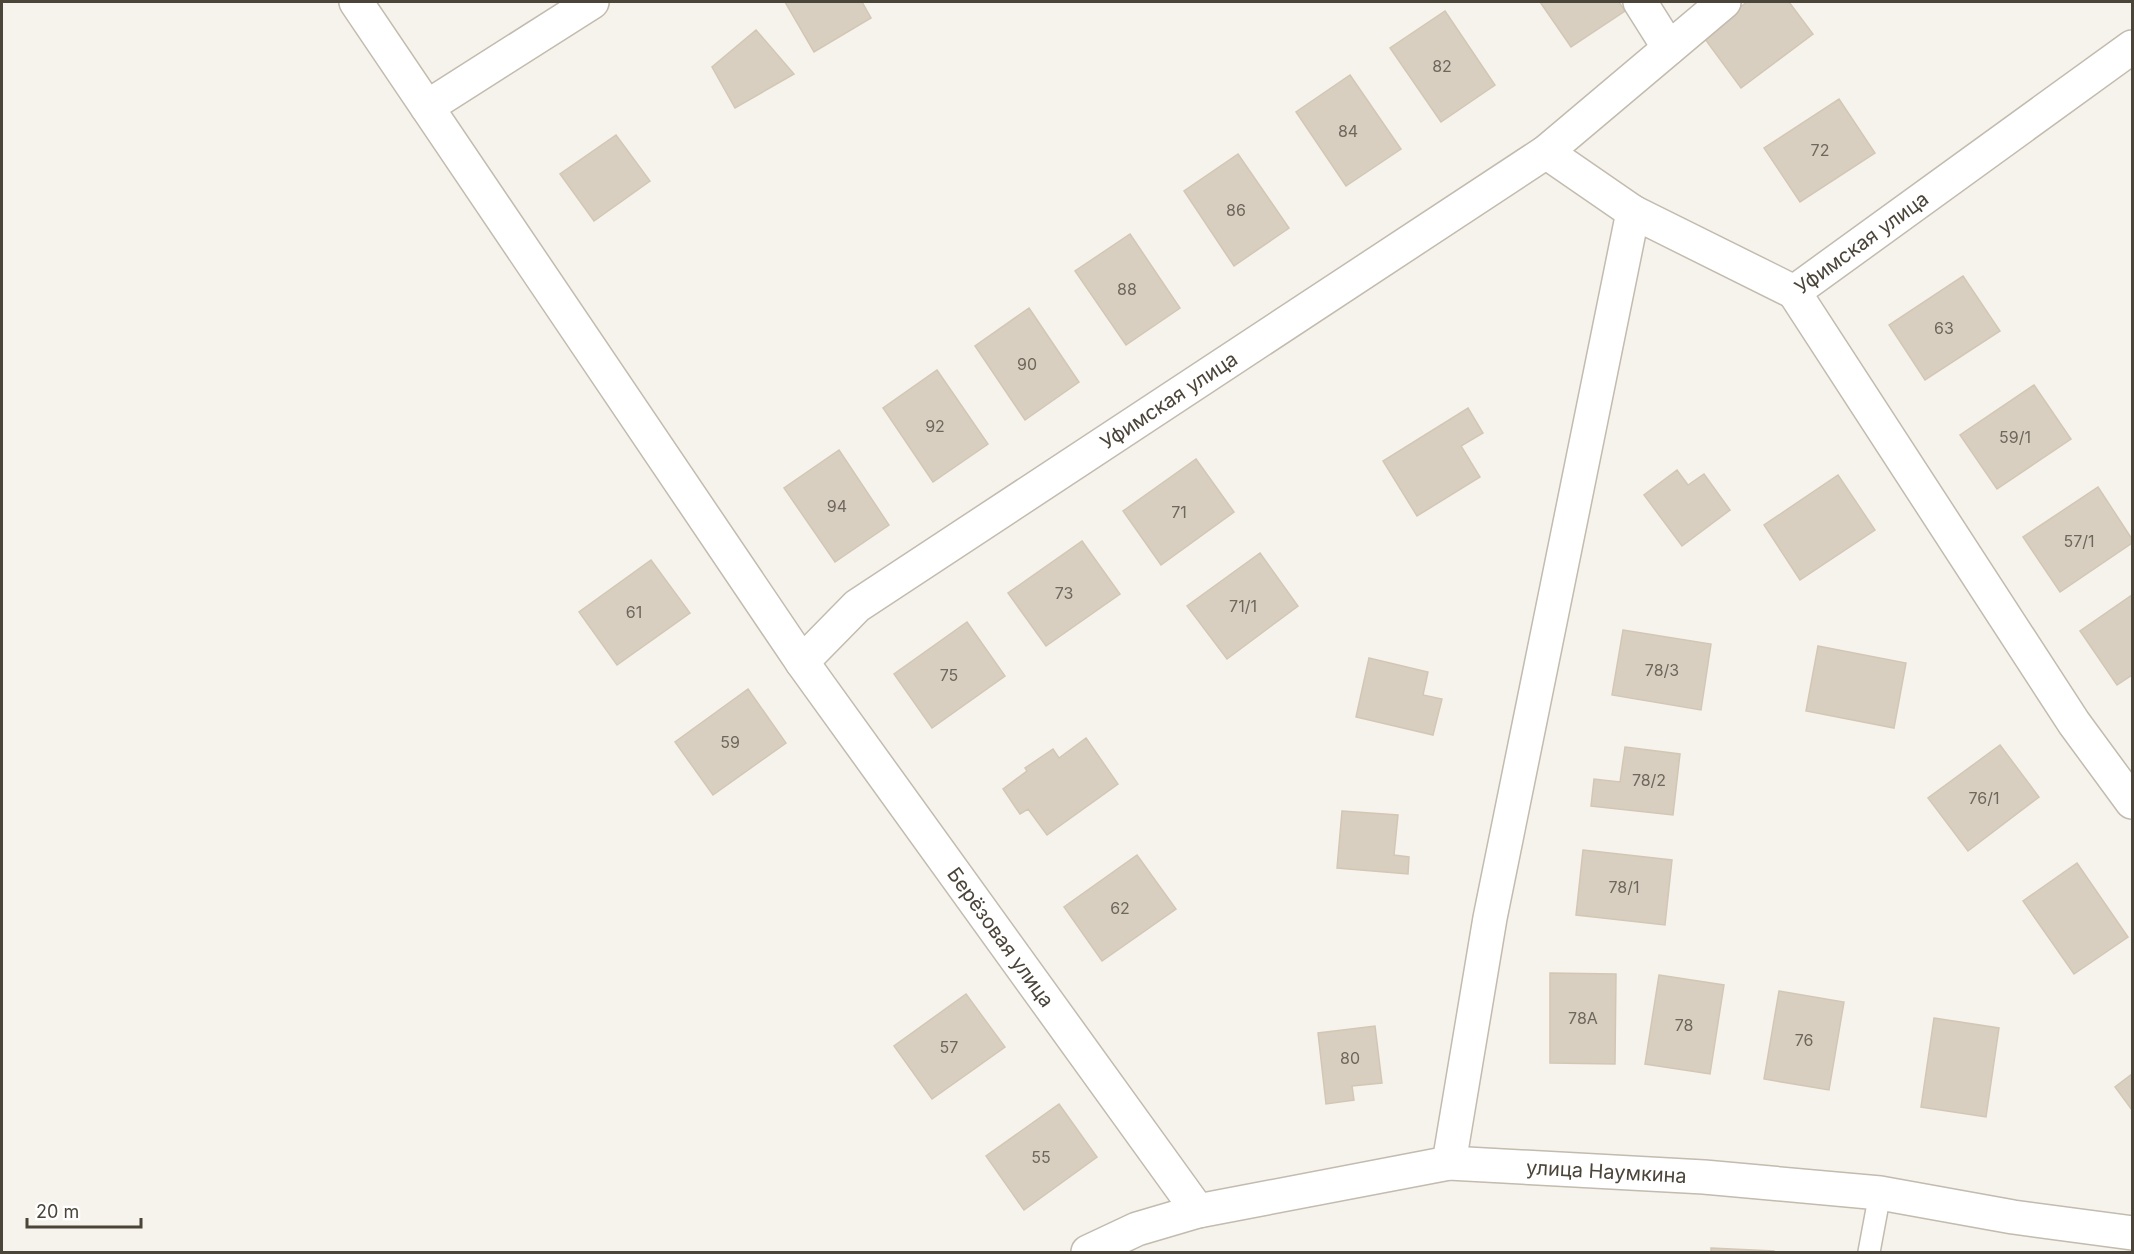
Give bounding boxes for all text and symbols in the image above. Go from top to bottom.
house number: 82 [1432,56,1452,76]
house number: 84 [1338,121,1358,141]
house number: 72 [1811,140,1829,160]
street label: Уфимская улица [1790,187,1933,299]
house number: 86 [1226,200,1246,220]
house number: 88 [1117,279,1137,299]
house number: 63 [1934,318,1954,338]
street label: Уфимская улица [1096,347,1242,454]
house number: 90 [1017,354,1037,374]
house number: 92 [925,416,945,436]
house number: 59/1 [1999,427,2031,447]
house number: 94 [827,496,847,516]
house number: 71 [1171,502,1187,522]
house number: 57/1 [2063,531,2095,551]
house number: 73 [1055,583,1073,603]
house number: 71/1 [1229,596,1257,616]
house number: 61 [626,602,642,622]
house number: 78/3 [1645,660,1679,680]
house number: 75 [940,665,958,685]
house number: 59 [720,732,740,752]
house number: 78/2 [1632,770,1666,790]
house number: 76/1 [1969,788,2000,808]
street label: Берёзовая улица [942,863,1059,1012]
house number: 78/1 [1609,877,1640,897]
house number: 62 [1110,898,1130,918]
house number: 78А [1568,1008,1598,1028]
house number: 78 [1675,1015,1693,1035]
house number: 76 [1795,1030,1813,1050]
house number: 57 [940,1037,958,1057]
house number: 80 [1340,1048,1360,1068]
house number: 55 [1031,1147,1051,1167]
street label: улица Наумкина [1526,1155,1687,1188]
scale bar [27,1191,141,1229]
text: 20 m [36,1201,79,1222]

